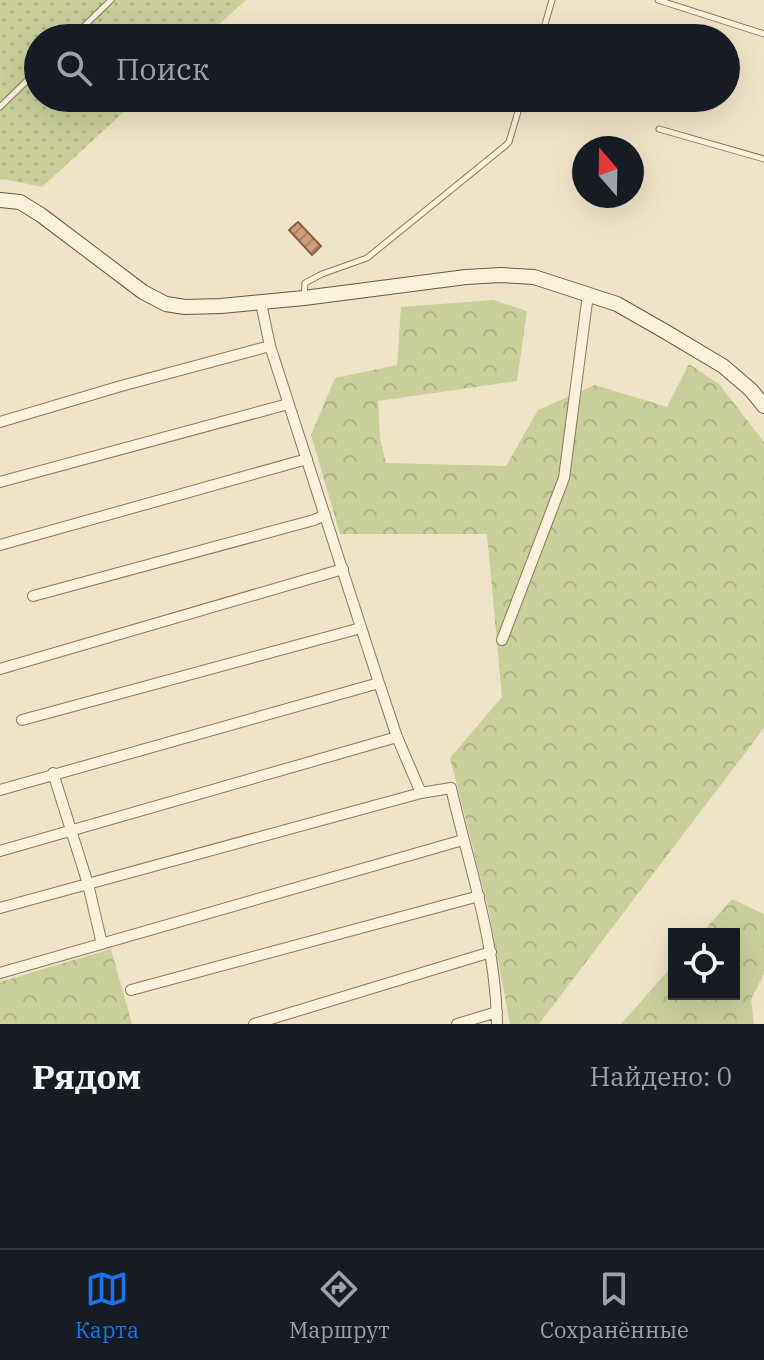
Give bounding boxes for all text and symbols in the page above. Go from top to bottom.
search box [24,24,740,112]
icon: search [52,46,96,90]
text: Поиск [116,49,209,88]
north arrow [572,136,644,208]
map controls [668,928,740,1000]
button: locate [668,928,740,1000]
text: Рядом [32,1054,141,1098]
text: Найдено: 0 [590,1059,732,1093]
tab: Карта [75,1267,139,1344]
tab: Маршрут [289,1267,390,1344]
tab: Сохранённые [540,1267,689,1344]

